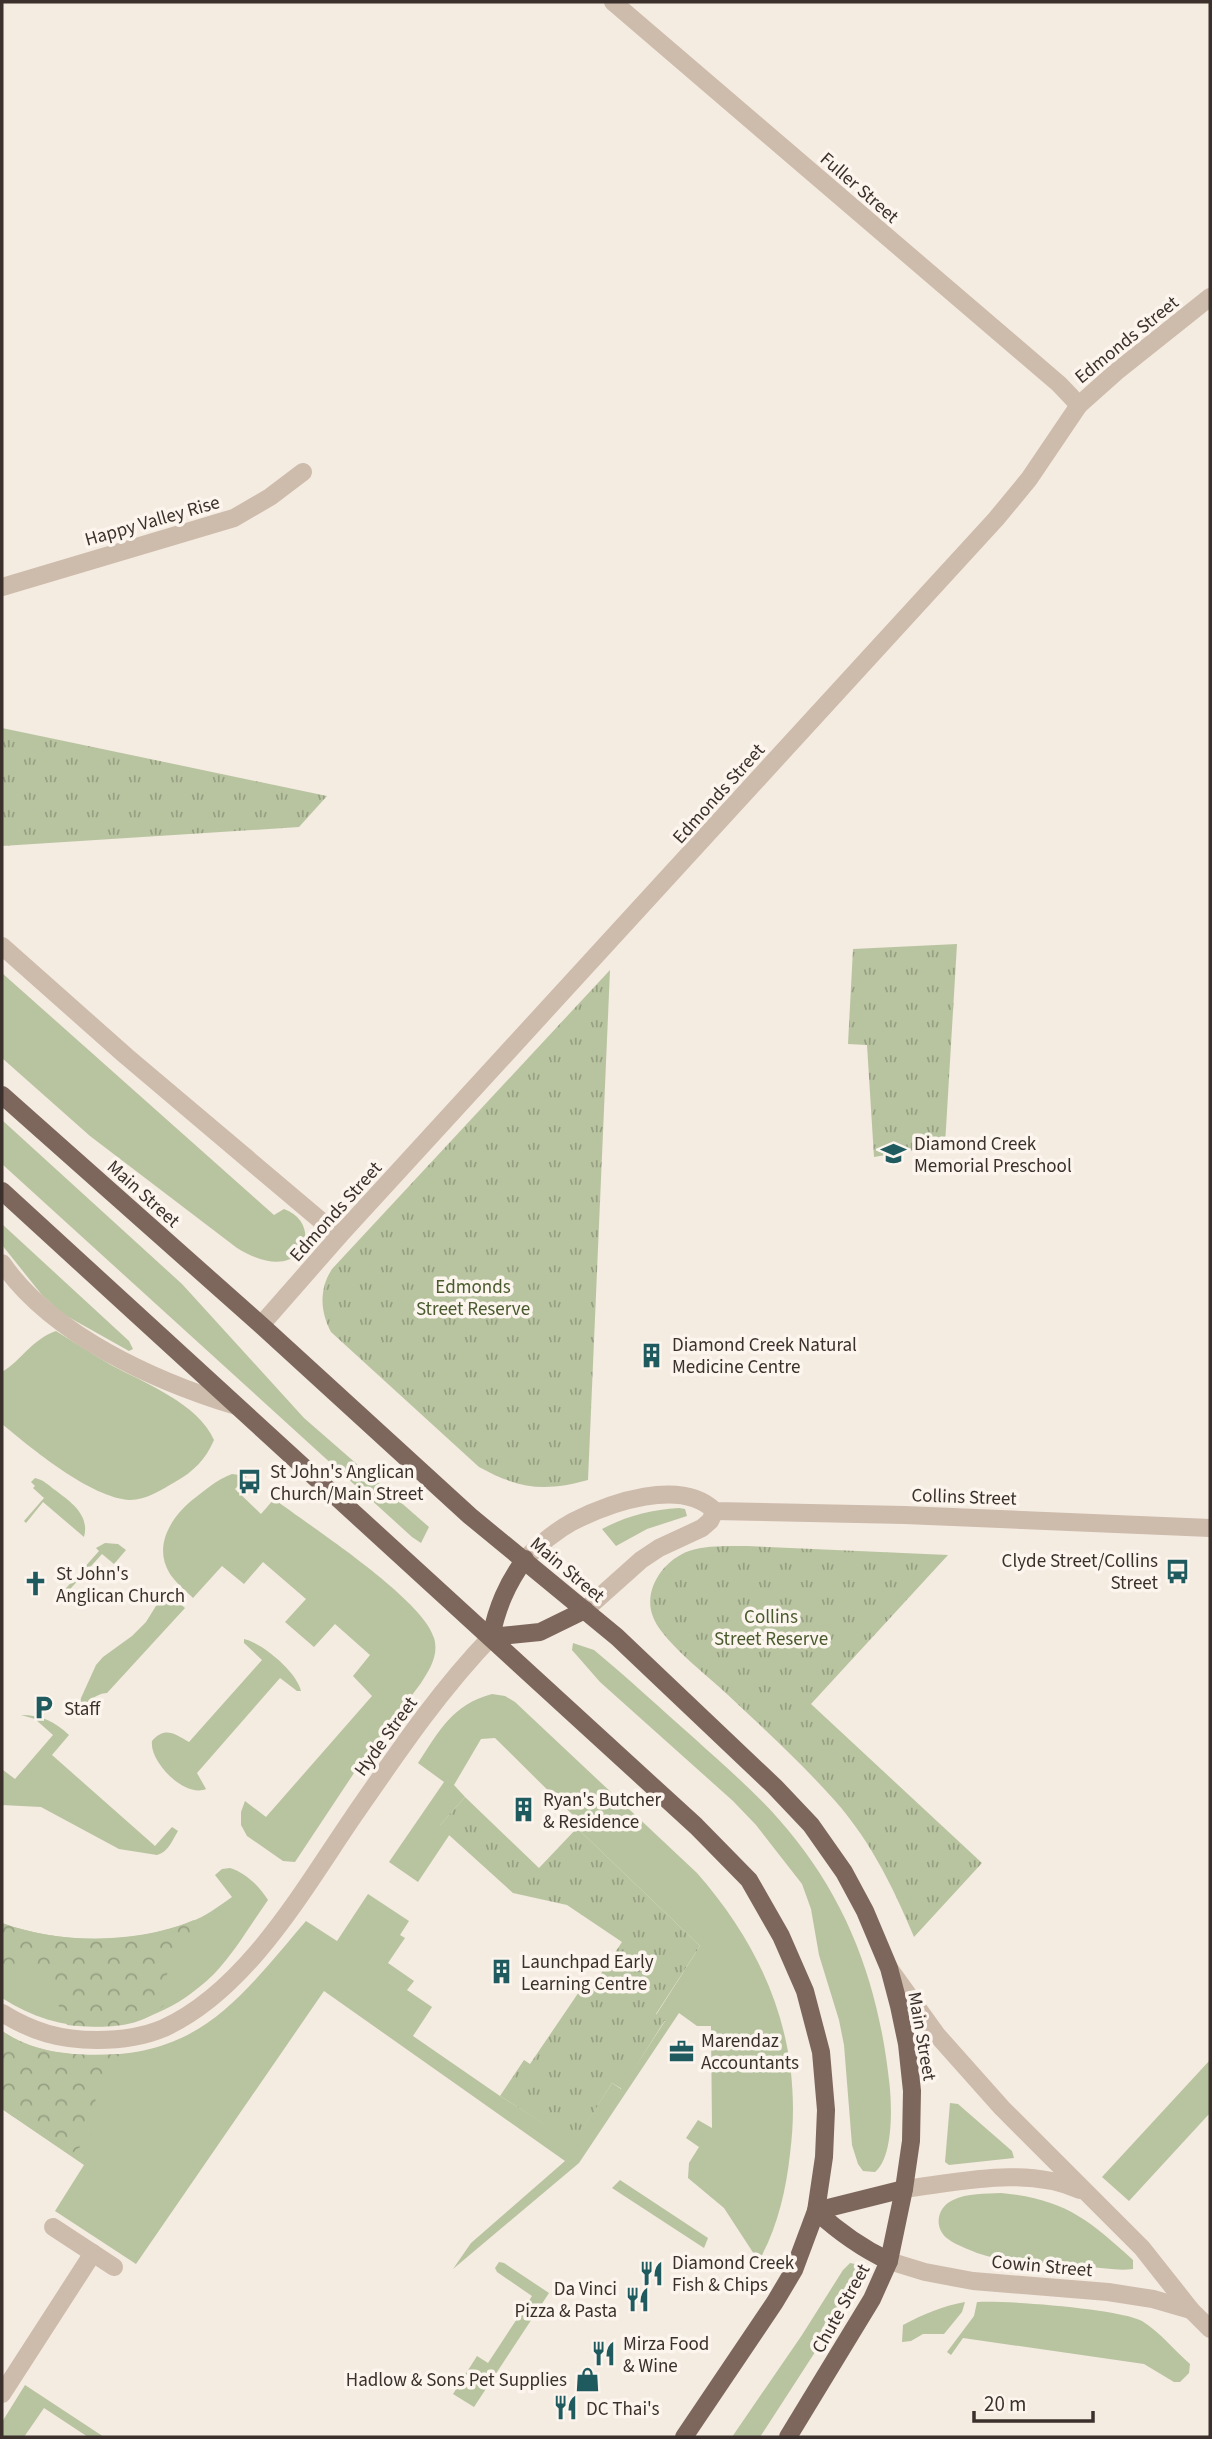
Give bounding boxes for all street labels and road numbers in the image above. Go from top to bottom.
street label: Fuller Street [814,146,905,230]
street label: Edmonds Street [1069,289,1185,391]
street label: Happy Valley Rise [82,489,223,554]
street label: Edmonds Street [667,737,772,850]
street label: Main Street [101,1154,186,1235]
street label: Edmonds Street [284,1155,389,1268]
street label: Collins Street [911,1482,1018,1513]
street label: Main Street [524,1531,611,1610]
street label: Hyde Street [348,1691,425,1782]
street label: Main Street [900,1990,943,2083]
street label: Cowin Street [990,2249,1094,2284]
street label: Chute Street [806,2259,877,2358]

